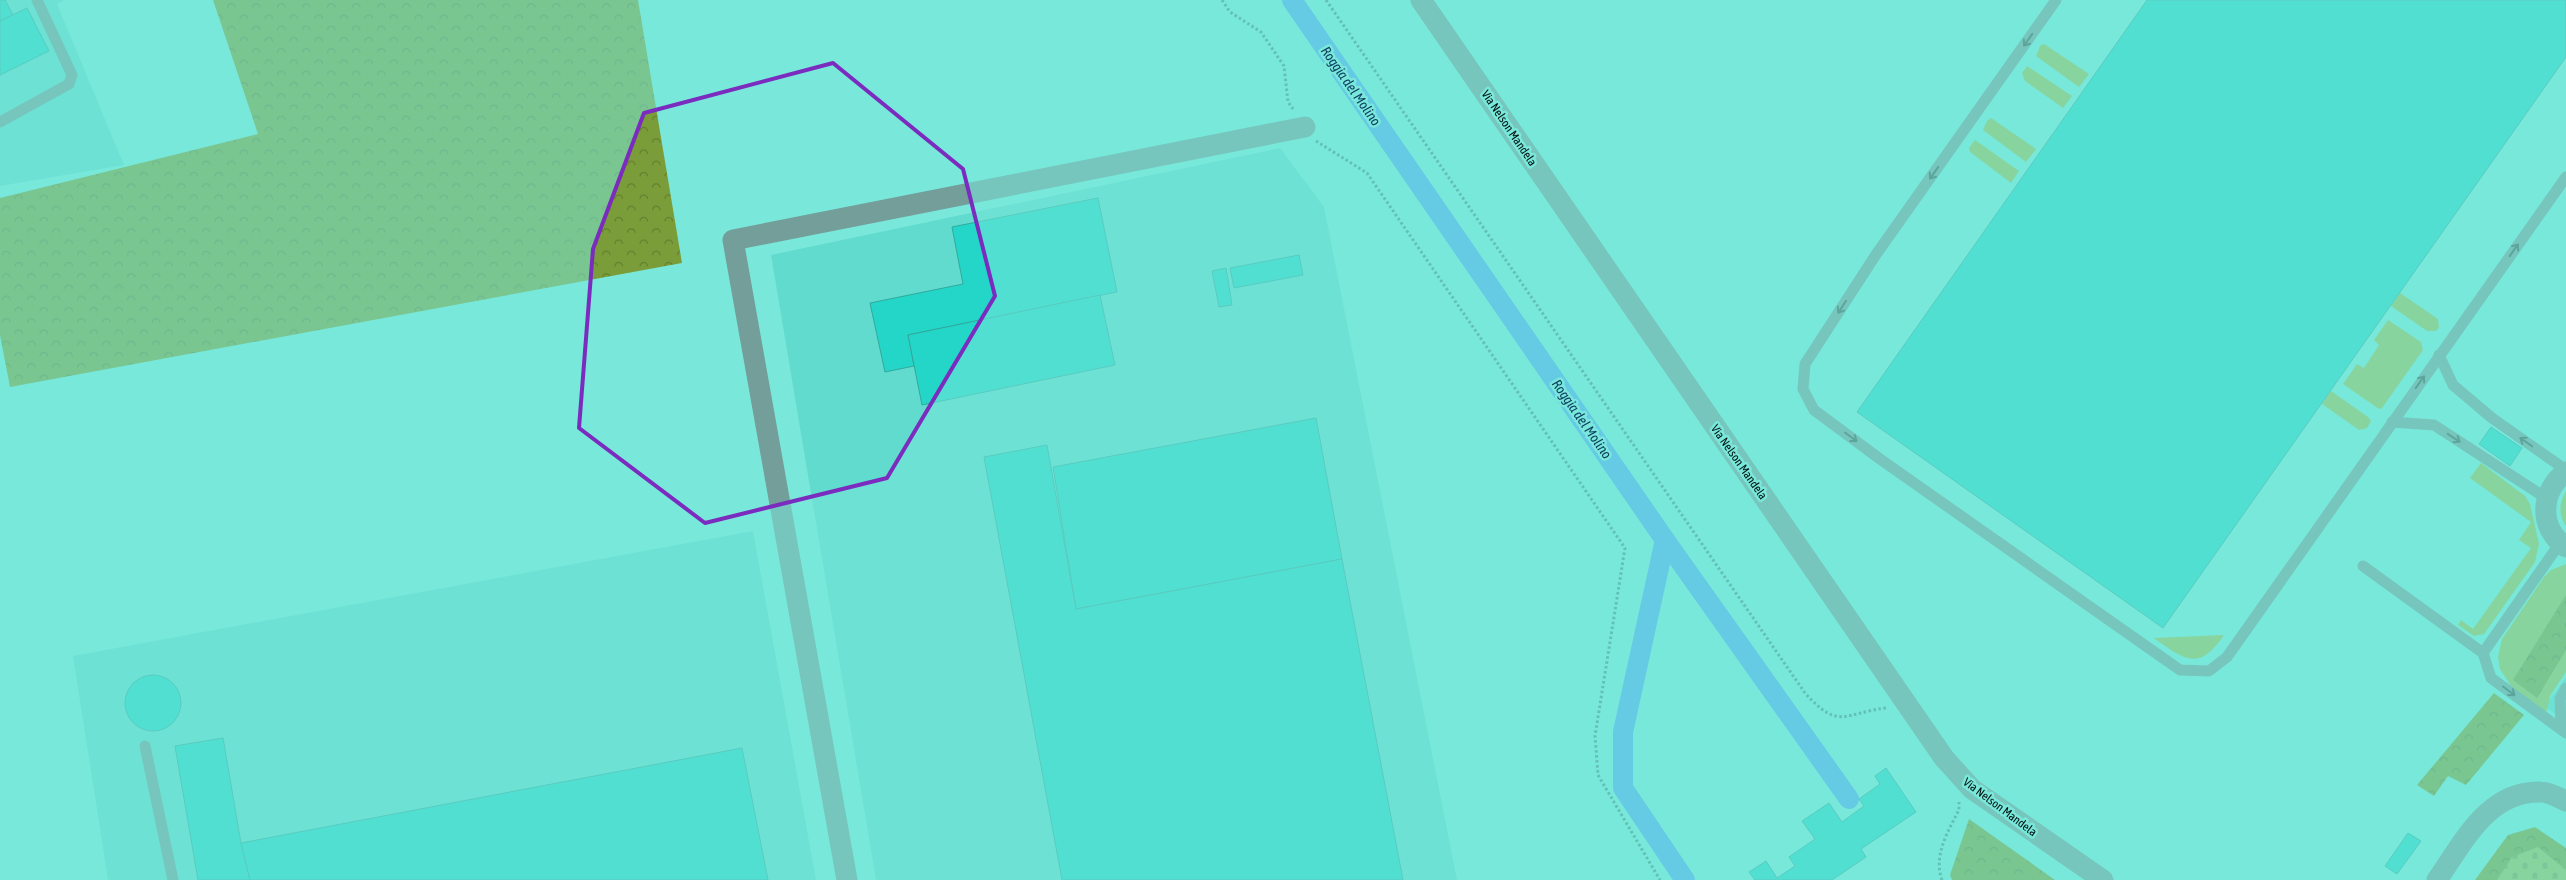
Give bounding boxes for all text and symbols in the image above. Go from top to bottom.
one-way arrow [2023,33,2033,47]
water label: Roggia del Molino [1318,43,1384,129]
street label: Via Nelson Mandela [1479,88,1539,168]
one-way arrow [1929,165,1939,179]
one-way arrow [2509,243,2519,257]
one-way arrow [1837,299,1847,313]
water label: Roggia del Molino [1549,376,1615,462]
one-way arrow [2415,376,2425,390]
street label: Via Nelson Mandela [1708,422,1770,502]
one-way arrow [1844,432,1858,442]
one-way arrow [2447,433,2461,443]
one-way arrow [2519,437,2533,447]
one-way arrow [2502,686,2515,697]
street label: Via Nelson Mandela [1961,775,2039,839]

